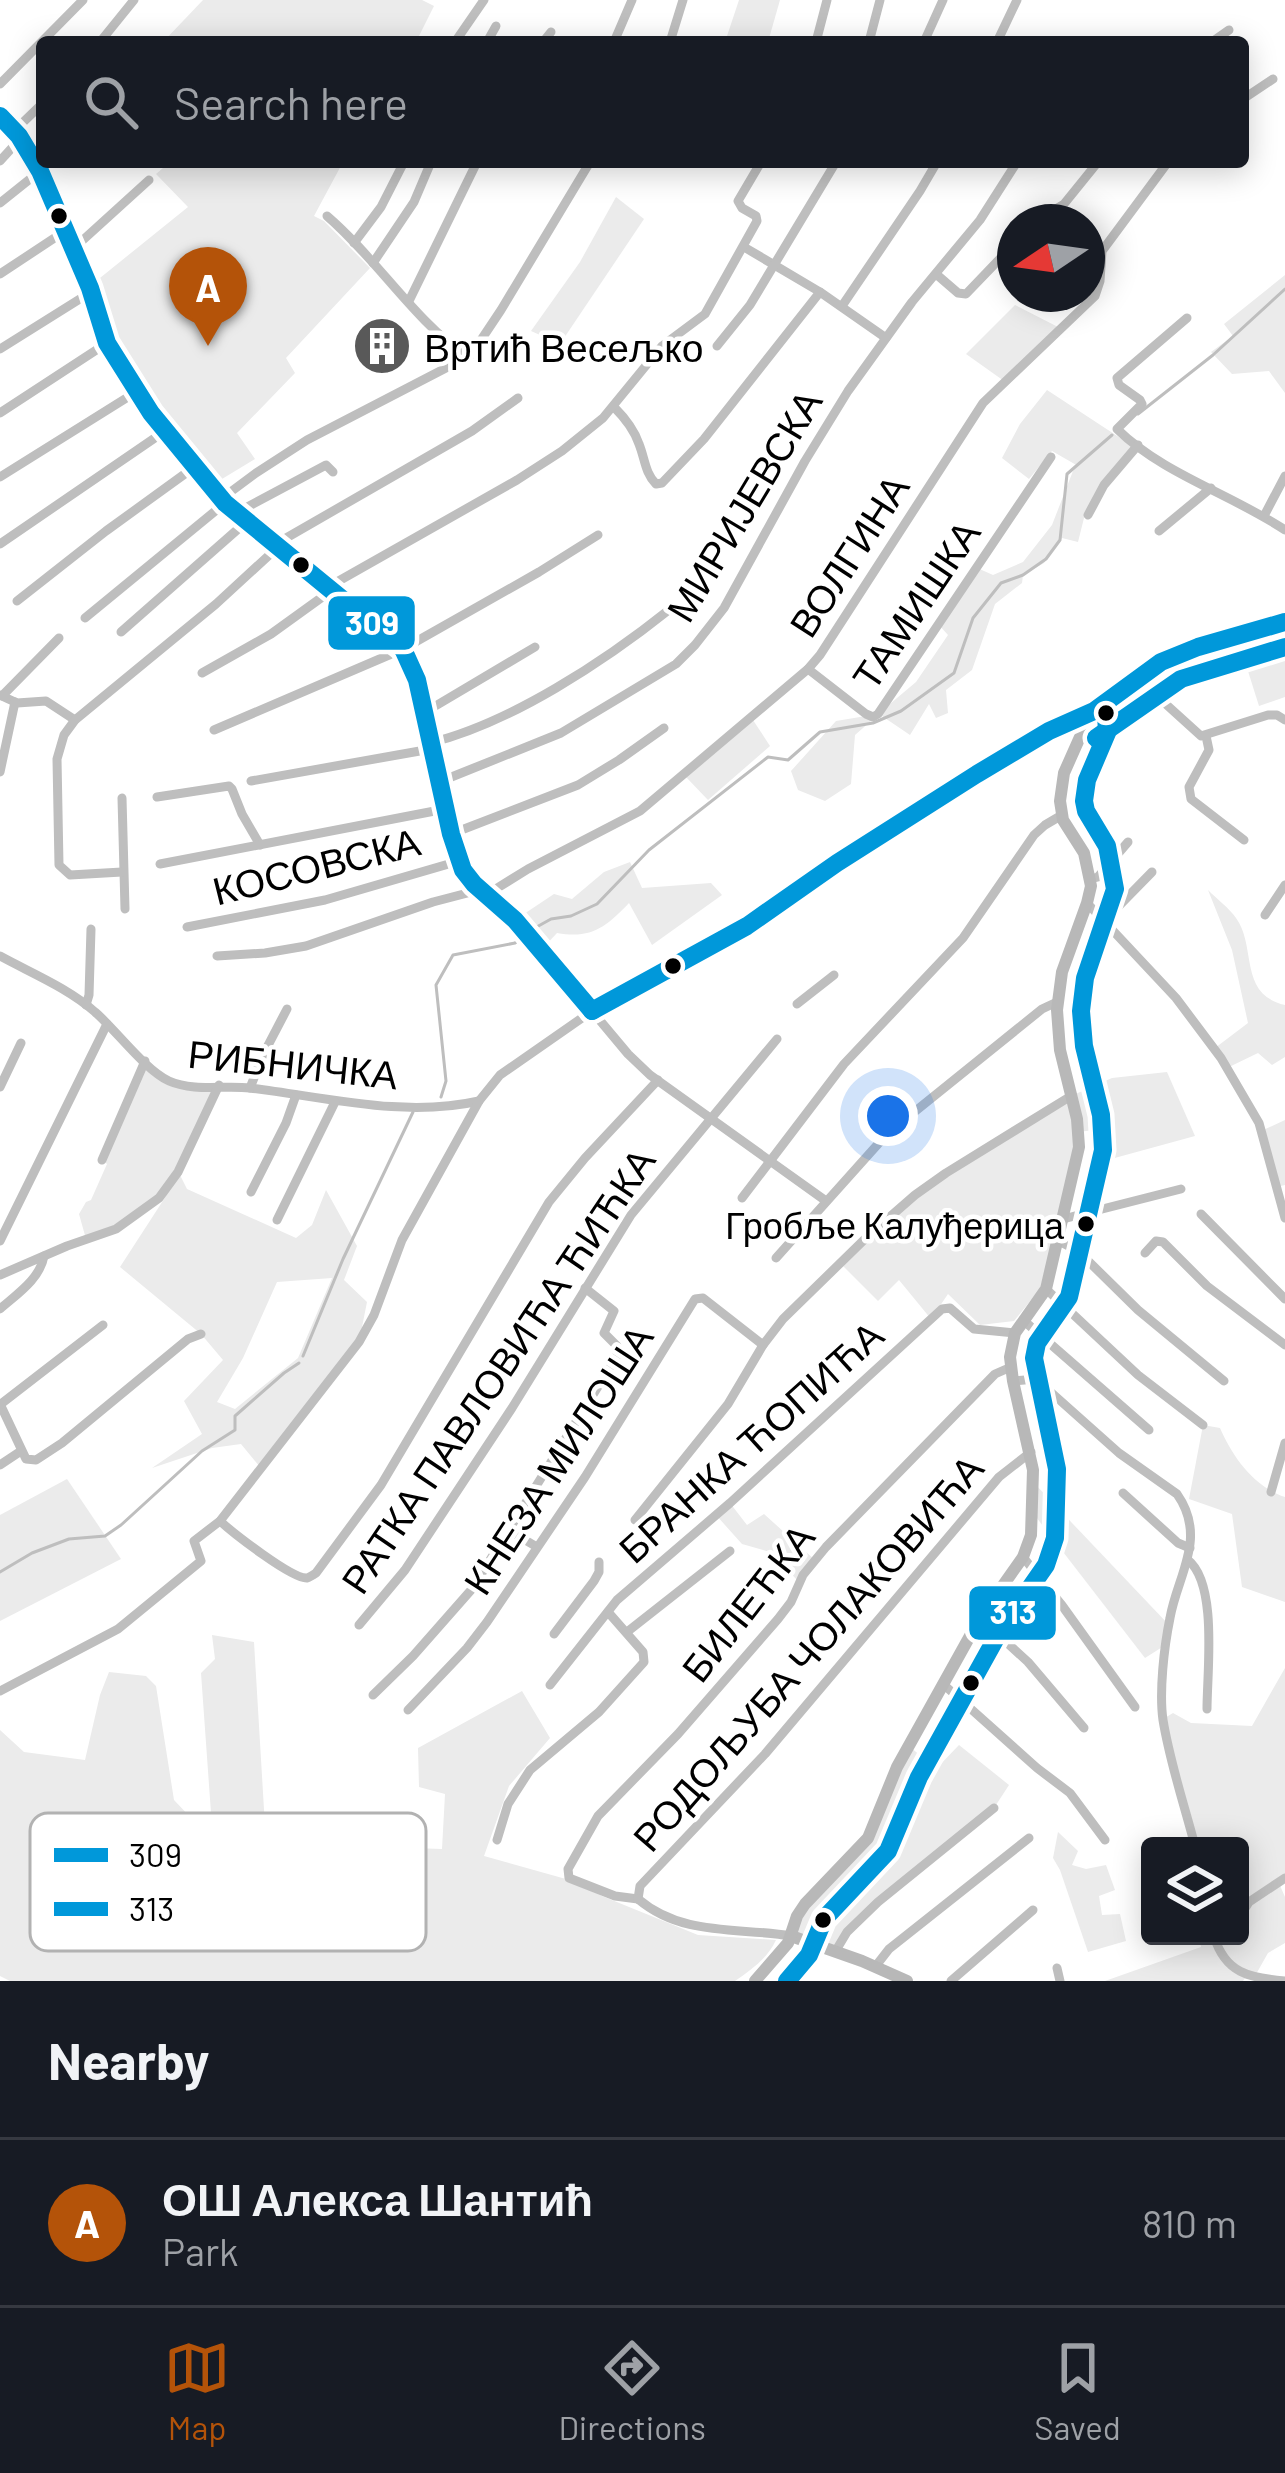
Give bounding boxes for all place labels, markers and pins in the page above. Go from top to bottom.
unlabelled marker [48,205,70,227]
pin: A [169,247,247,346]
building icon: Вртић Весељко [351,315,413,377]
place label: Вртић Весељко [424,323,703,370]
unlabelled marker [290,554,312,576]
unlabelled marker [1095,702,1117,724]
unlabelled marker [662,955,684,977]
place label: Гробље Калуђерица [725,1203,1065,1247]
marker: Гробље Калуђерица [1075,1213,1097,1235]
unlabelled marker [960,1672,982,1694]
unlabelled marker [812,1909,834,1931]

